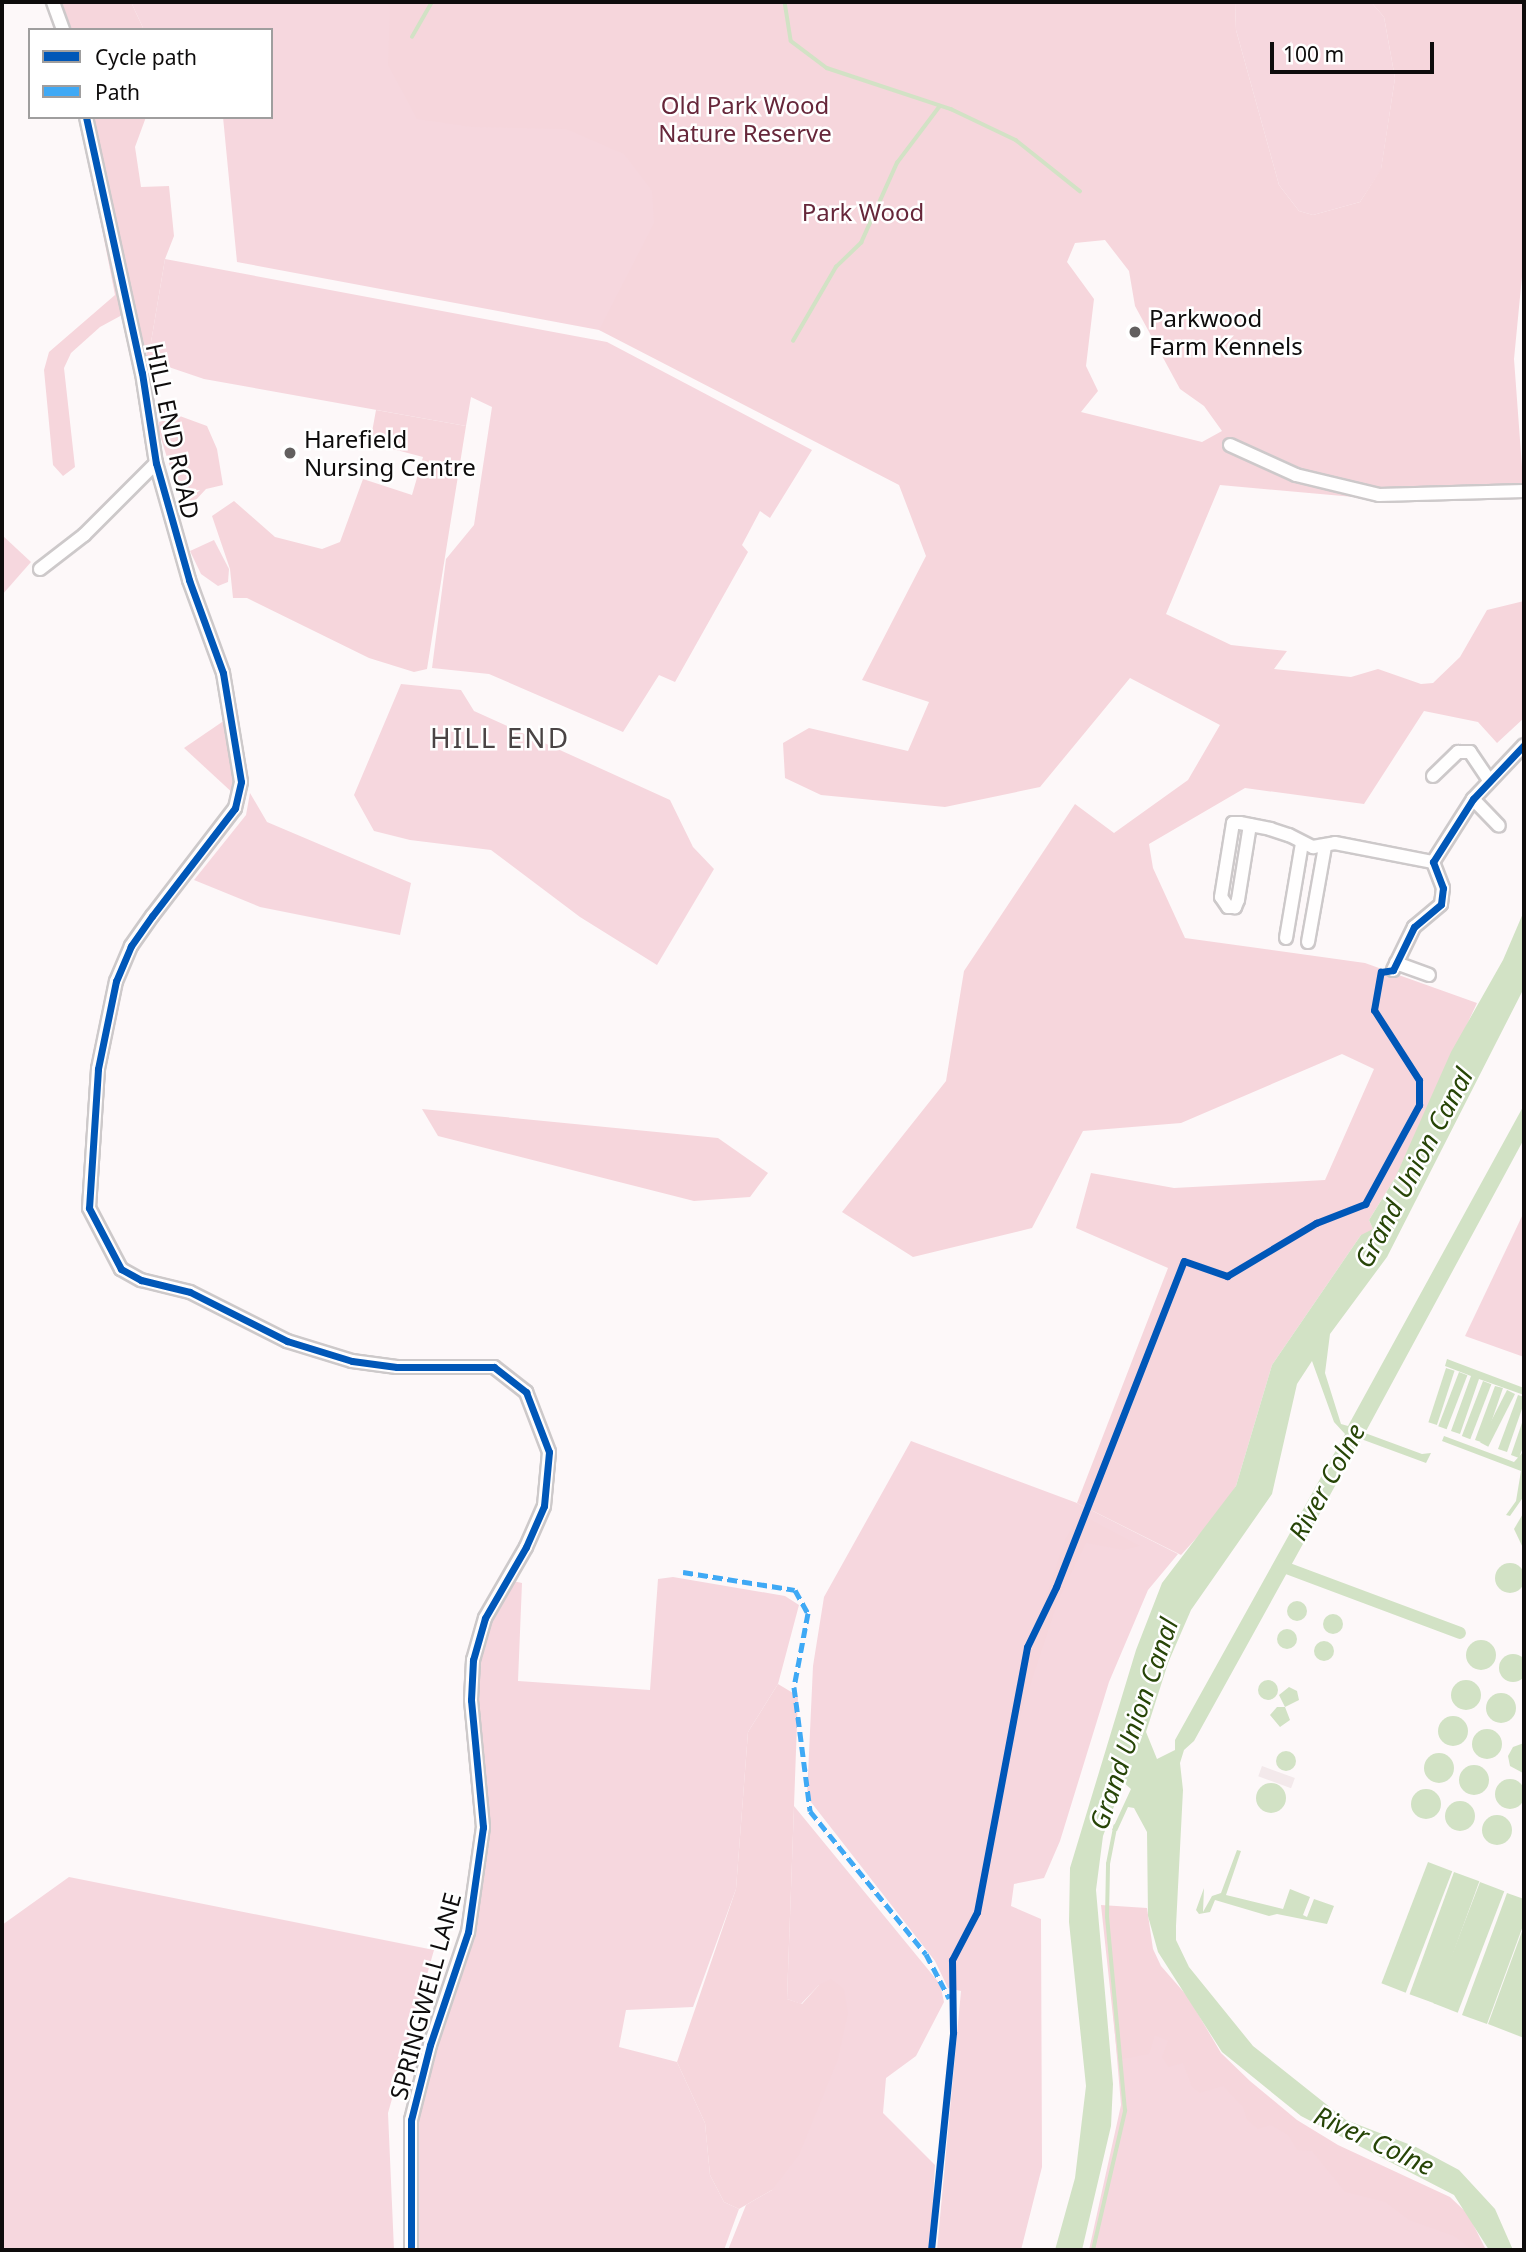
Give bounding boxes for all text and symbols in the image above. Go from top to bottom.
legend [28,28,273,119]
scale bar [1274,28,1438,72]
text: 100 m [1283,40,1344,68]
text: Cycle path [95,43,197,71]
text: Path [95,78,140,106]
park label: Old Park Wood Nature Reserve [658,91,832,147]
park label: Park Wood [802,198,924,226]
place label: Parkwood Farm Kennels [1149,304,1303,360]
marker: Parkwood Farm Kennels [1127,324,1143,340]
street label: HILL END ROAD [140,341,206,521]
place label: Harefield Nursing Centre [304,425,476,481]
marker: Harefield Nursing Centre [282,445,298,461]
district label: HILL END [431,720,569,754]
water label: Grand Union Canal [1348,1063,1480,1273]
water label: River Colne [1282,1418,1372,1546]
water label: Grand Union Canal [1083,1614,1185,1834]
street label: SPRINGWELL LANE [384,1889,466,2103]
water label: River Colne [1309,2100,1439,2182]

